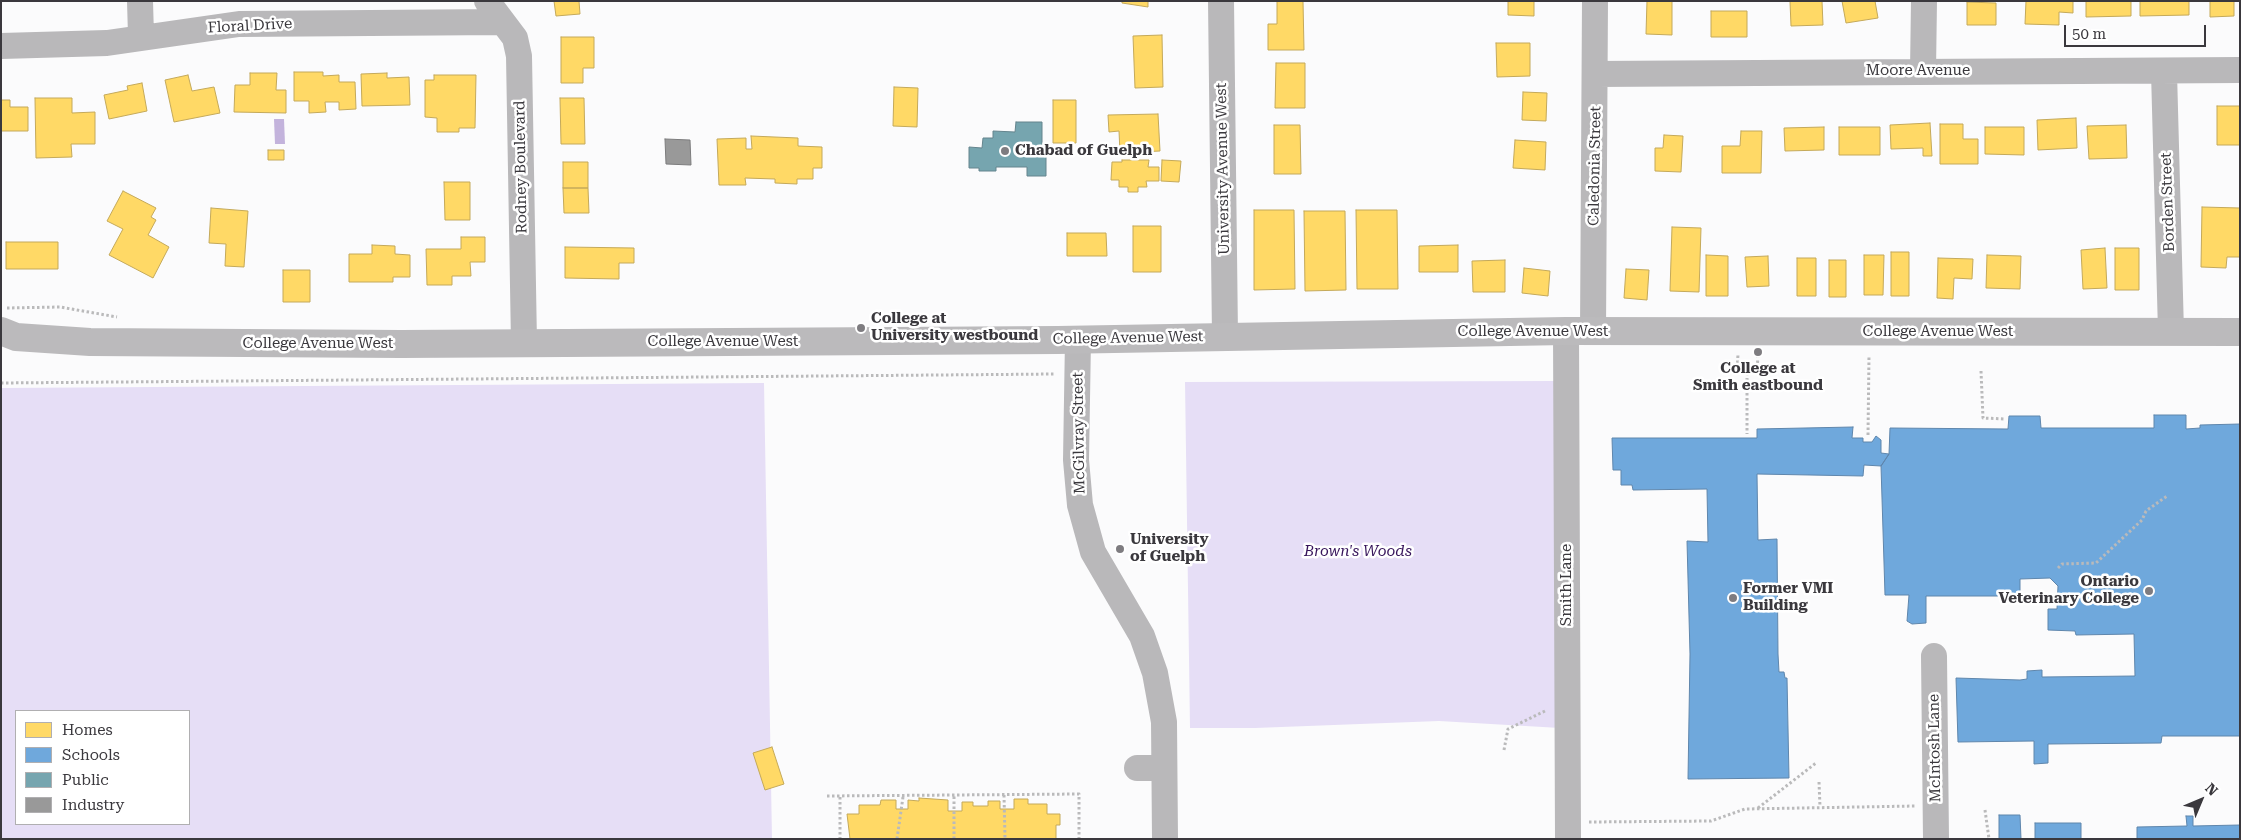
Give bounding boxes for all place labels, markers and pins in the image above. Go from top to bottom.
place label: Chabad of Guelph [1015,142,1152,160]
marker: Chabad of Guelph [999,145,1011,157]
place label: College at University westbound [871,310,1038,345]
marker: College at University westbound [855,322,867,334]
marker: College at Smith eastbound [1752,346,1764,358]
place label: College at Smith eastbound [1693,360,1823,395]
place label: University of Guelph [1130,531,1209,566]
marker: University of Guelph [1114,543,1126,555]
place label: Ontario Veterinary College [1998,573,2139,608]
place label: Former VMI Building [1743,580,1833,615]
marker: Ontario Veterinary College [2143,585,2155,597]
marker: Former VMI Building [1727,592,1739,604]

